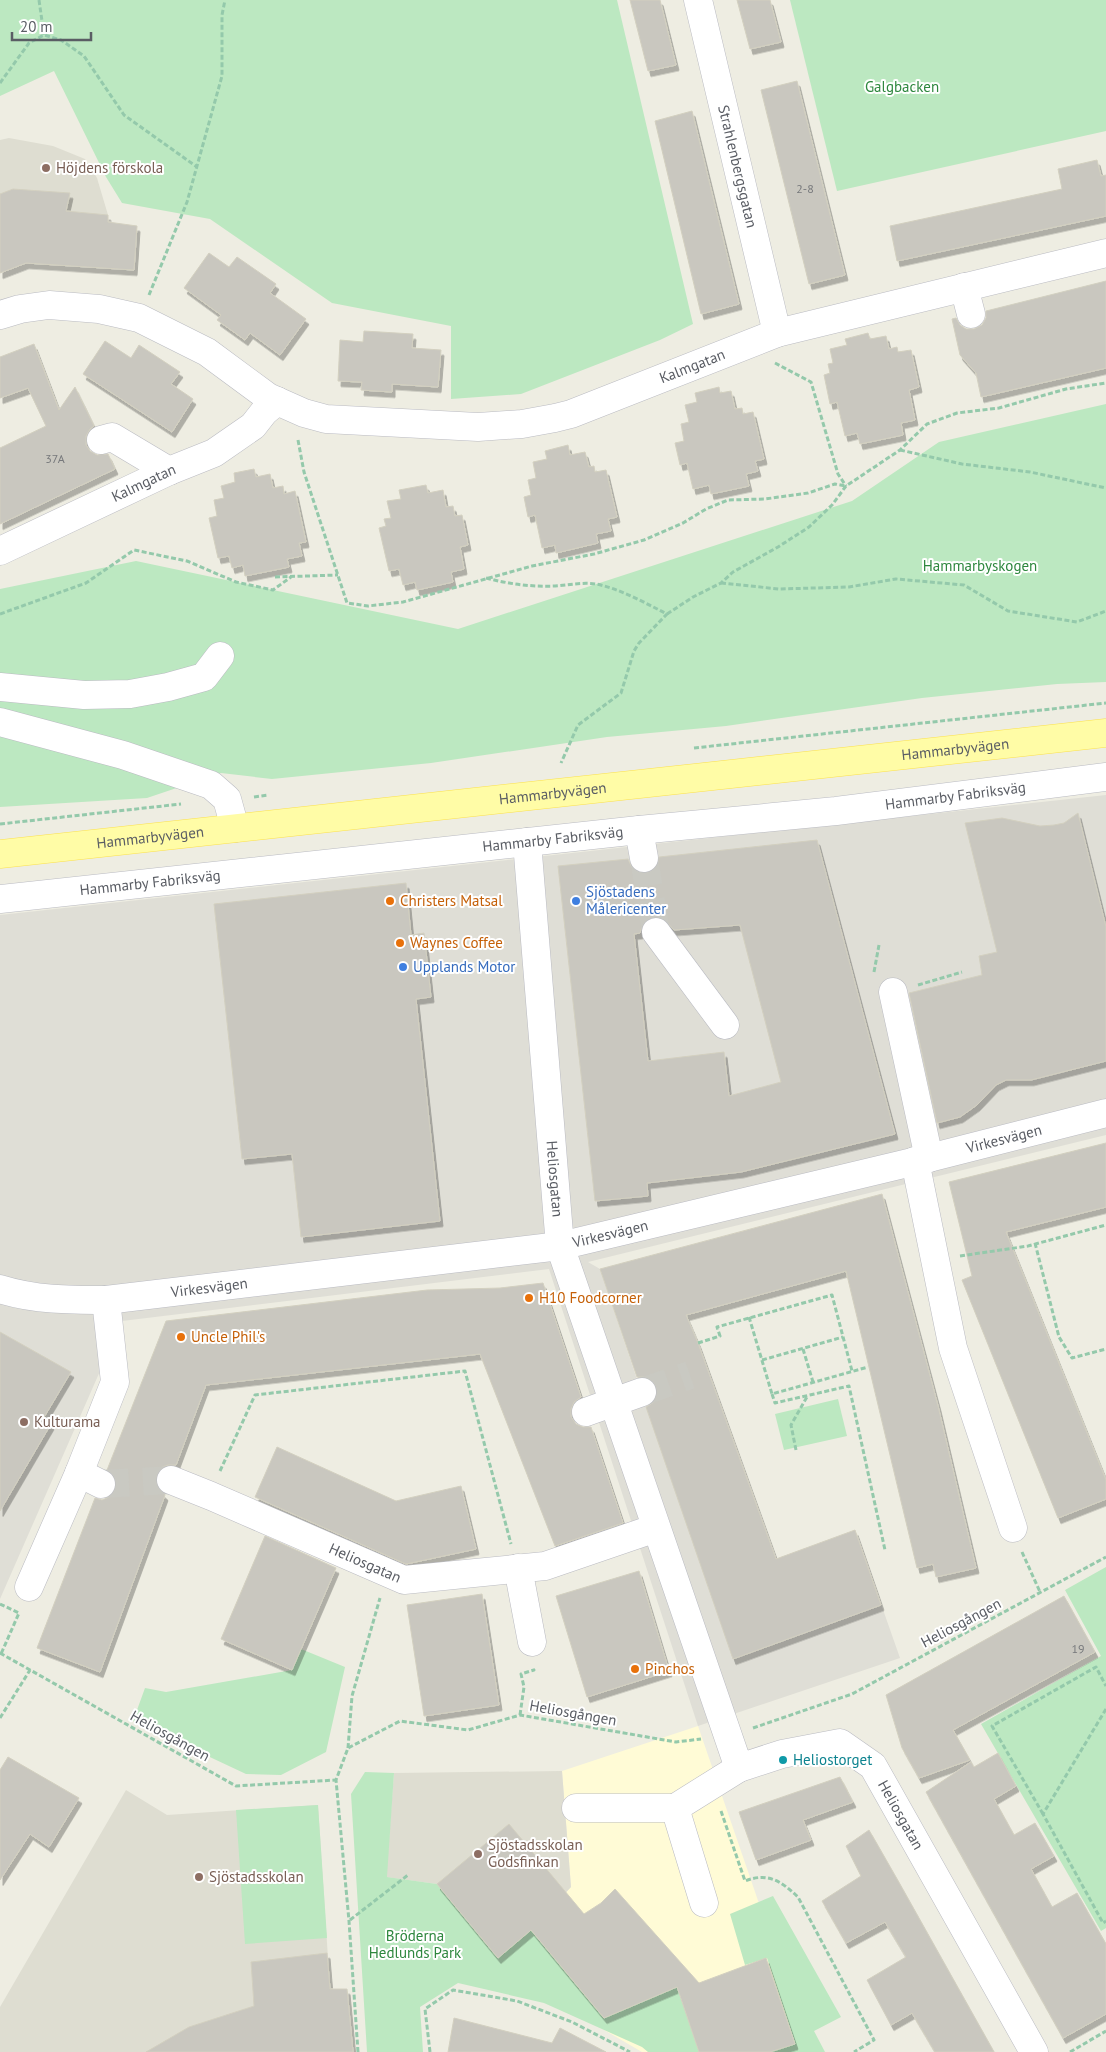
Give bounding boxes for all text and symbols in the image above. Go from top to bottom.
scale bar [12,10,91,42]
text: 20 m [20,17,53,36]
park label: Galgbacken [865,77,939,96]
street label: Strahlenbergsgatan [714,103,762,230]
place label: Höjdens förskola [56,158,163,177]
marker: Höjdens förskola [40,162,52,174]
house number: 2-8 [796,181,814,196]
street label: Kalmgatan [656,344,728,387]
house number: 37A [45,451,65,466]
street label: Kalmgatan [108,459,178,506]
park label: Hammarbyskogen [923,556,1037,575]
street label: Hammarbyvägen [900,734,1010,764]
street label: Hammarby Fabriksväg [884,777,1027,814]
street label: Hammarbyvägen [498,778,607,808]
street label: Hammarbyvägen [95,822,205,852]
street label: Hammarby Fabriksväg [481,822,624,856]
street label: Hammarby Fabriksväg [79,865,221,899]
place label: Sjöstadens Målericenter [586,882,666,918]
place label: Christers Matsal [400,891,503,910]
marker: Christers Matsal [384,895,396,907]
marker: Sjöstadens Målericenter [570,895,582,907]
place label: Waynes Coffee [410,933,503,952]
marker: Waynes Coffee [394,937,406,949]
place label: Upplands Motor [413,957,515,976]
marker: Upplands Motor [397,961,409,973]
street label: Virkesvägen [963,1120,1044,1157]
street label: Heliosgatan [542,1140,568,1218]
street label: Virkesvägen [570,1215,650,1252]
street label: Virkesvägen [169,1273,249,1301]
place label: H10 Foodcorner [539,1288,642,1307]
marker: H10 Foodcorner [523,1292,535,1304]
place label: Uncle Phil's [191,1327,265,1346]
marker: Uncle Phil's [175,1331,187,1343]
place label: Kulturama [34,1412,101,1431]
marker: Kulturama [18,1416,30,1428]
street label: Heliosgatan [326,1539,404,1587]
street label: Heliosgången [917,1594,1004,1652]
house number: 19 [1071,1641,1085,1656]
place label: Pinchos [645,1659,695,1678]
marker: Pinchos [629,1663,641,1675]
street label: Heliosgången [528,1696,618,1730]
street label: Heliosgången [127,1706,213,1765]
place label: Heliostorget [793,1750,872,1769]
marker: Heliostorget [777,1754,789,1766]
street label: Heliosgatan [874,1777,928,1853]
place label: Sjöstadsskolan Godsfinkan [488,1835,583,1871]
marker: Sjöstadsskolan Godsfinkan [472,1848,484,1860]
place label: Sjöstadsskolan [209,1867,304,1886]
marker: Sjöstadsskolan [193,1871,205,1883]
park label: Bröderna Hedlunds Park [369,1926,462,1962]

